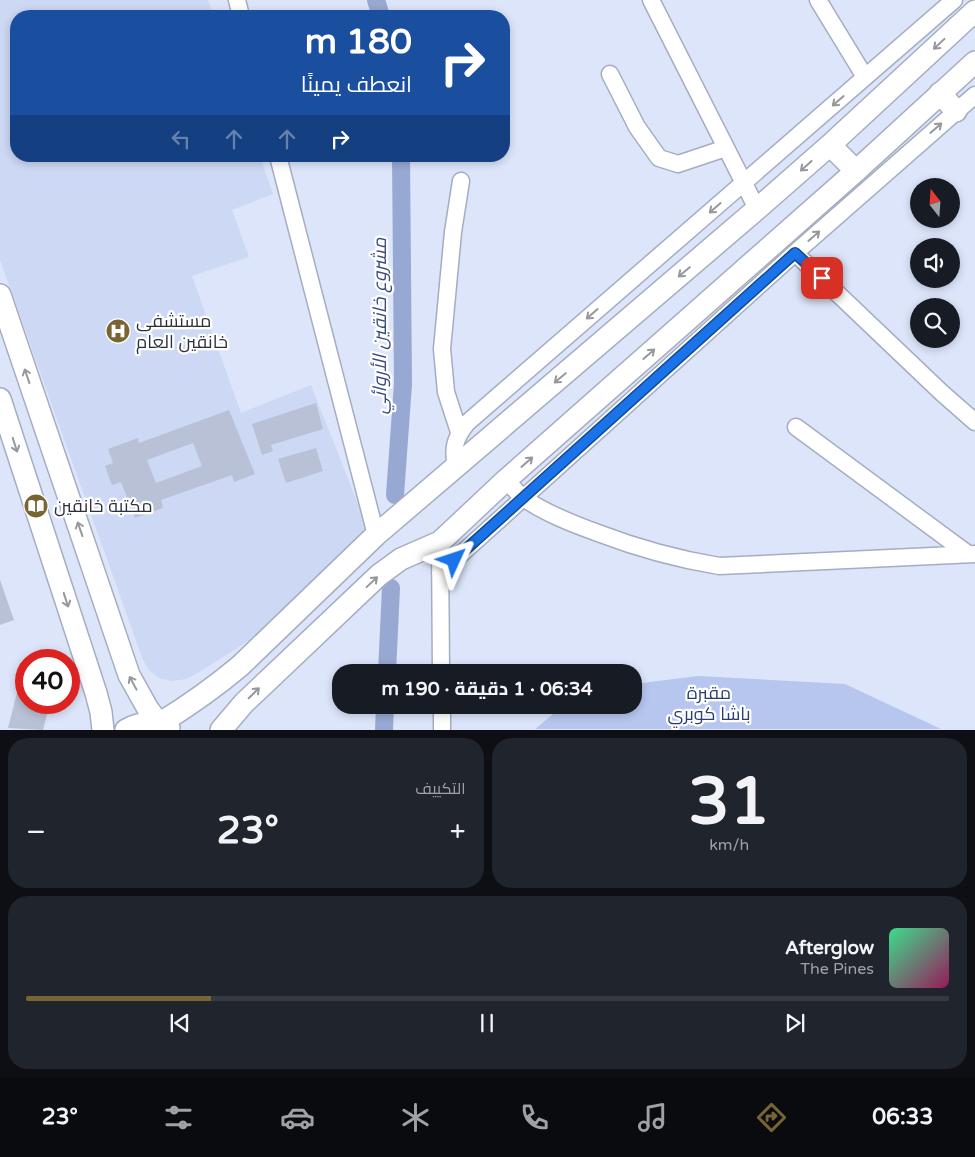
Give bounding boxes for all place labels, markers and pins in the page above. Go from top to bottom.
pin [801,257,843,299]
place label: مستشفى خانقين العام [136,310,228,354]
hospital icon: مستشفى خانقين العام [105,318,131,344]
library icon: مكتبة خانقين [23,493,49,519]
place label: مكتبة خانقين [54,495,153,517]

